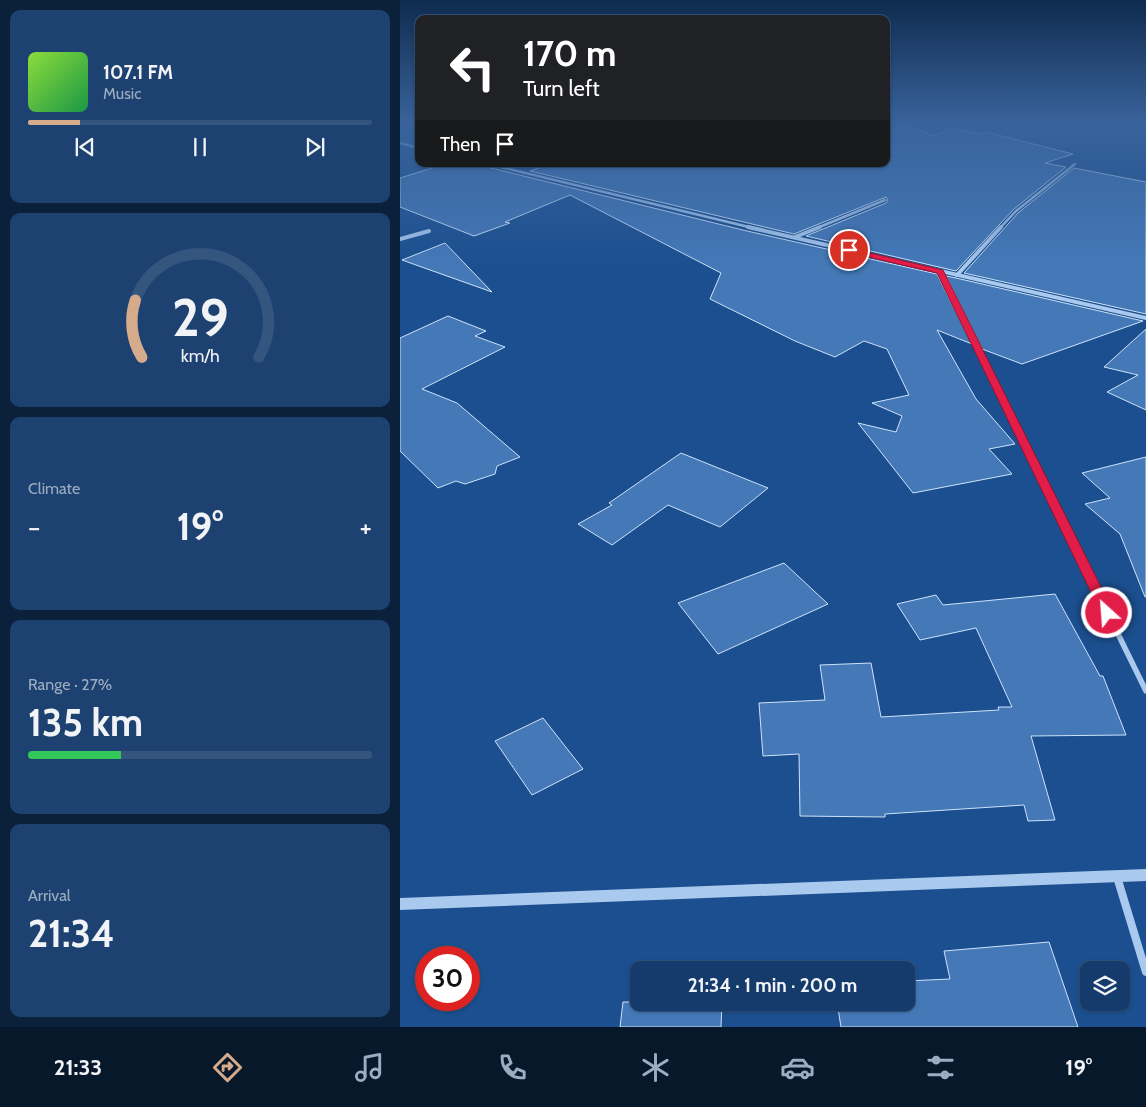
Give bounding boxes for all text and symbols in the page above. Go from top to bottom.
text: 170 m [523,32,616,75]
icon: left [440,35,505,100]
text: 107.1 FM [103,61,173,84]
text: Turn left [523,75,600,102]
text: Music [103,84,141,103]
icon: arrive [491,130,519,158]
icon: previous [71,133,99,161]
icon: pause [186,133,214,161]
icon: next [301,133,329,161]
text: Then [440,133,481,156]
pin [828,229,870,271]
icon: arrive [835,236,863,264]
text: 29 [172,286,228,349]
text: km/h [180,345,220,366]
text: Climate [28,479,80,498]
text: 19° [177,503,223,550]
text: − [28,510,40,544]
text: + [360,510,372,544]
position arrow [1080,586,1132,638]
text: Range · 27% [28,675,112,694]
text: 135 km [28,699,143,746]
text: Arrival [28,886,71,905]
text: 21:34 [28,910,115,957]
speed limit sign: 30 [415,946,480,1011]
map controls [1080,961,1130,1011]
button: layers [1080,961,1130,1011]
text: 21:34 · 1 min · 200 m [688,974,857,997]
icon: directions [210,1050,245,1085]
icon: music [352,1050,387,1085]
icon: phone [495,1050,530,1085]
icon: climate [638,1050,673,1085]
icon: car [780,1050,815,1085]
icon: filters [923,1050,958,1085]
text: 21:33 [54,1054,102,1081]
text: 19° [1065,1054,1092,1081]

